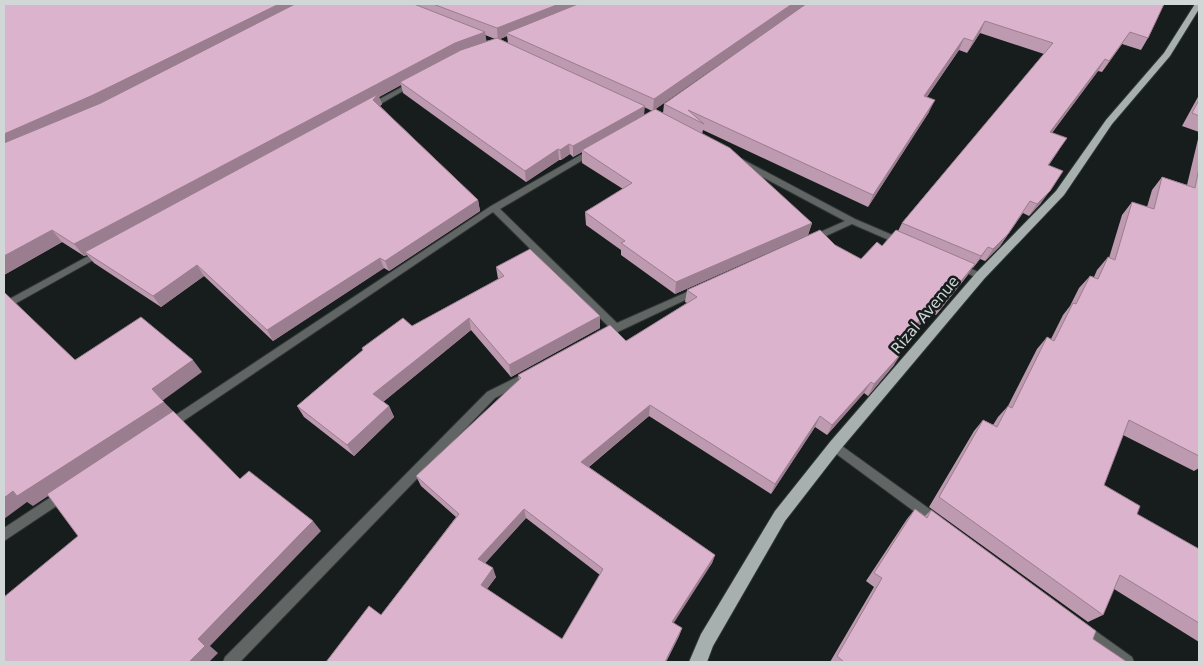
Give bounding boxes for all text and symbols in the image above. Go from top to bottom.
street label: Rizal Avenue [887,272,963,358]

